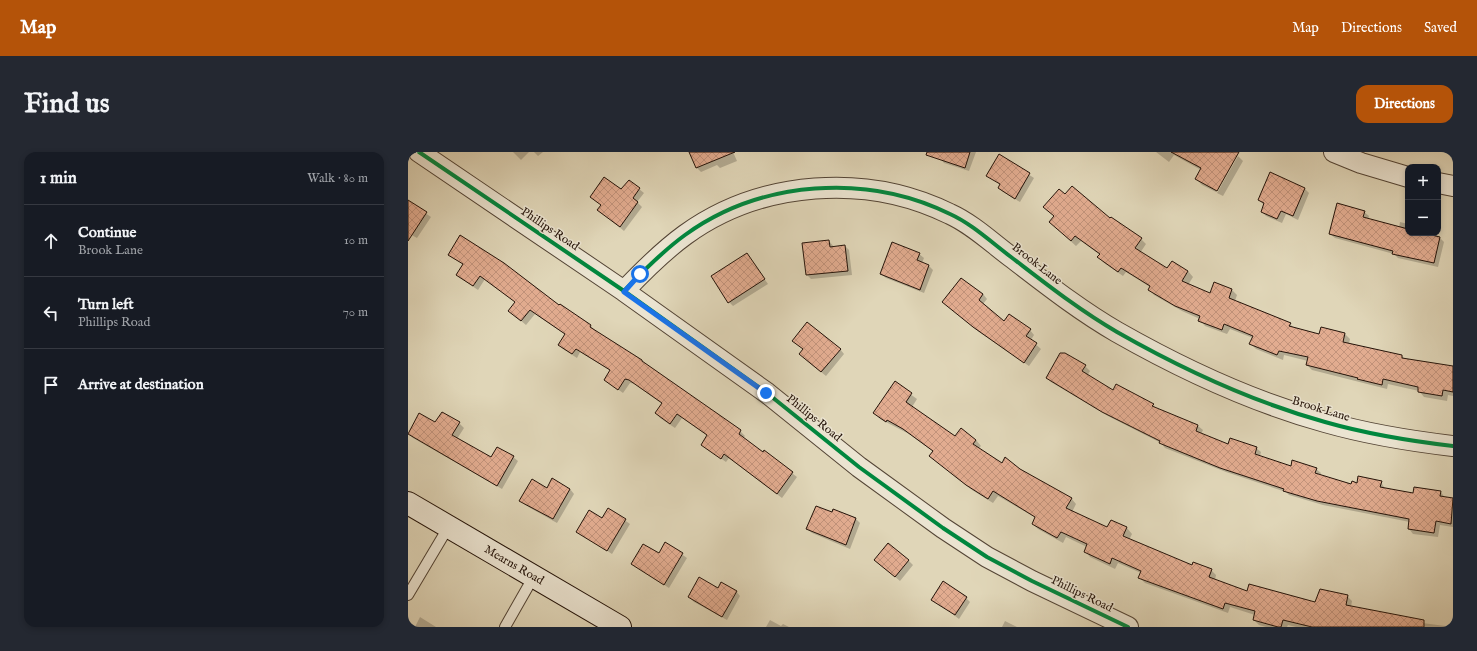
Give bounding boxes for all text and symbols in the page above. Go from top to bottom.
text: Map [20,16,56,40]
text: Map [1292,19,1319,37]
text: Directions [1341,19,1402,37]
text: Saved [1424,19,1457,37]
button: Directions [1356,85,1453,123]
text: Find us [24,87,110,122]
map controls [1405,164,1441,236]
button: + [1405,164,1441,200]
text: 1 min [40,168,77,189]
text: Walk · 80 m [307,170,368,187]
button: − [1405,200,1441,236]
street label: Phillips Road [518,204,582,255]
text: Continue [78,223,136,242]
icon: ahead [40,230,62,252]
text: 10 m [344,232,368,249]
street label: Brook Lane [1009,240,1066,289]
text: Brook Lane [78,242,143,259]
route start [631,265,649,283]
text: Turn left [78,295,134,314]
icon: left [40,302,62,324]
text: 70 m [343,304,368,321]
text: Phillips Road [78,314,150,331]
icon: arrive [40,374,62,396]
text: Arrive at destination [78,375,204,394]
route end [757,384,775,402]
street label: Phillips Road [783,391,845,446]
street label: Brook Lane [1290,393,1352,425]
street label: Mearns Road [481,542,547,588]
street label: Phillips Road [1048,573,1116,617]

